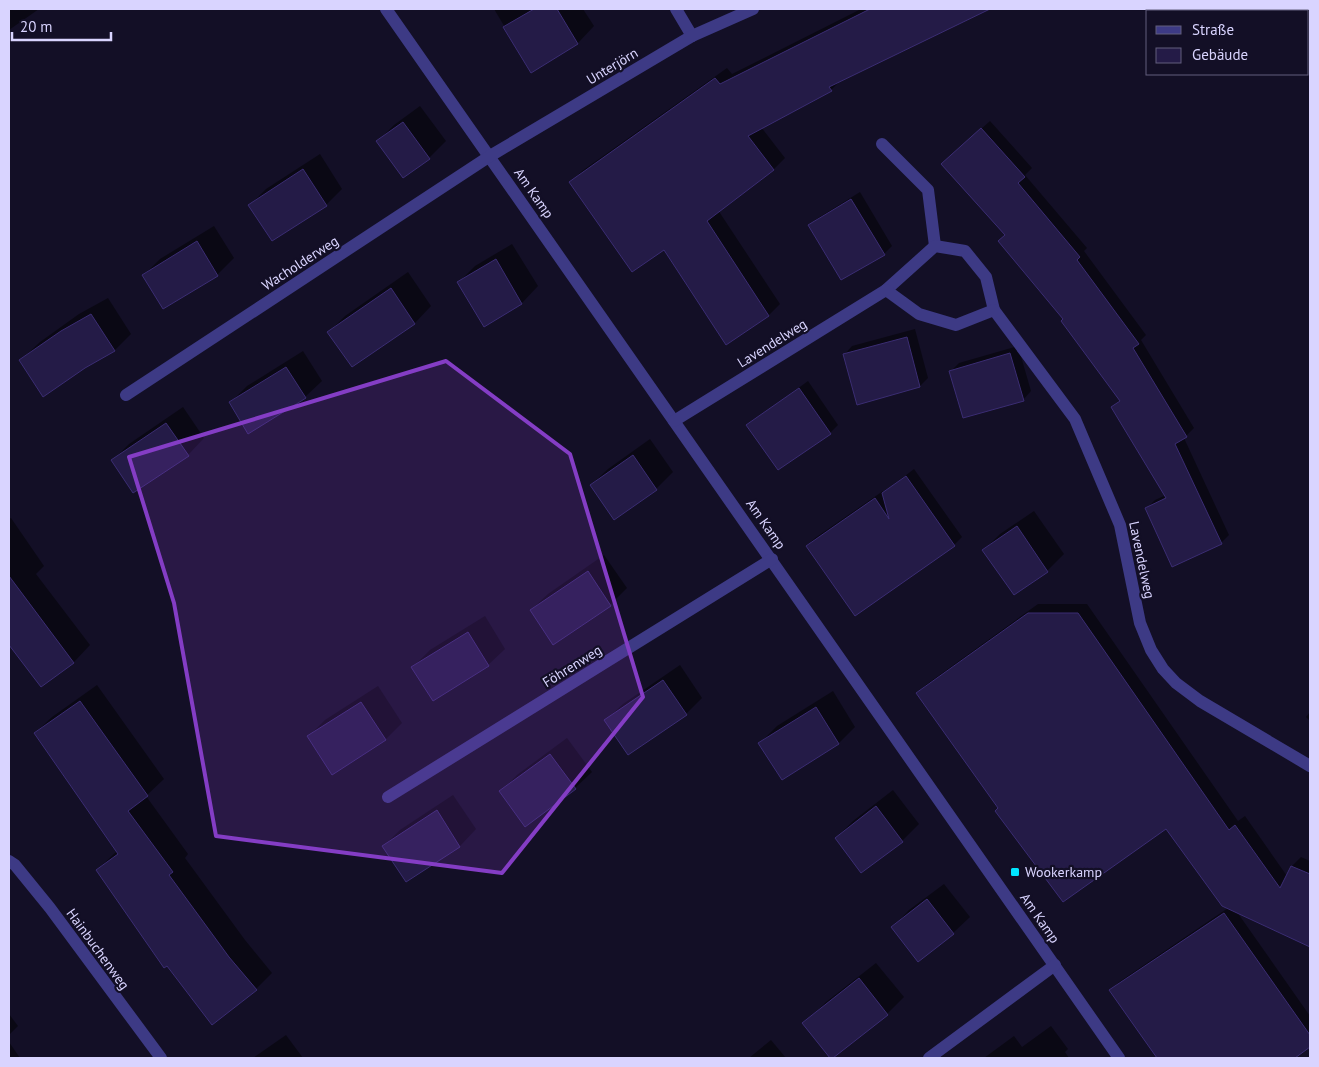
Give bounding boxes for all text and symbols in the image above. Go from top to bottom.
scale bar [12,10,111,42]
legend [1146,10,1309,75]
text: 20 m [20,17,53,36]
text: Straße [1192,20,1234,39]
street label: Unterjörn [583,44,641,88]
text: Gebäude [1192,45,1248,64]
street label: Am Kamp [510,164,558,222]
street label: Wacholderweg [258,232,342,294]
street label: Lavendelweg [734,315,810,371]
street label: Am Kamp [742,495,790,553]
street label: Lavendelweg [1125,520,1159,600]
street label: Föhrenweg [539,641,605,691]
place label: Wookerkamp [1025,863,1102,881]
marker: Wookerkamp [1009,866,1021,878]
street label: Am Kamp [1016,889,1064,947]
street label: Hainbuchenweg [62,905,134,993]

